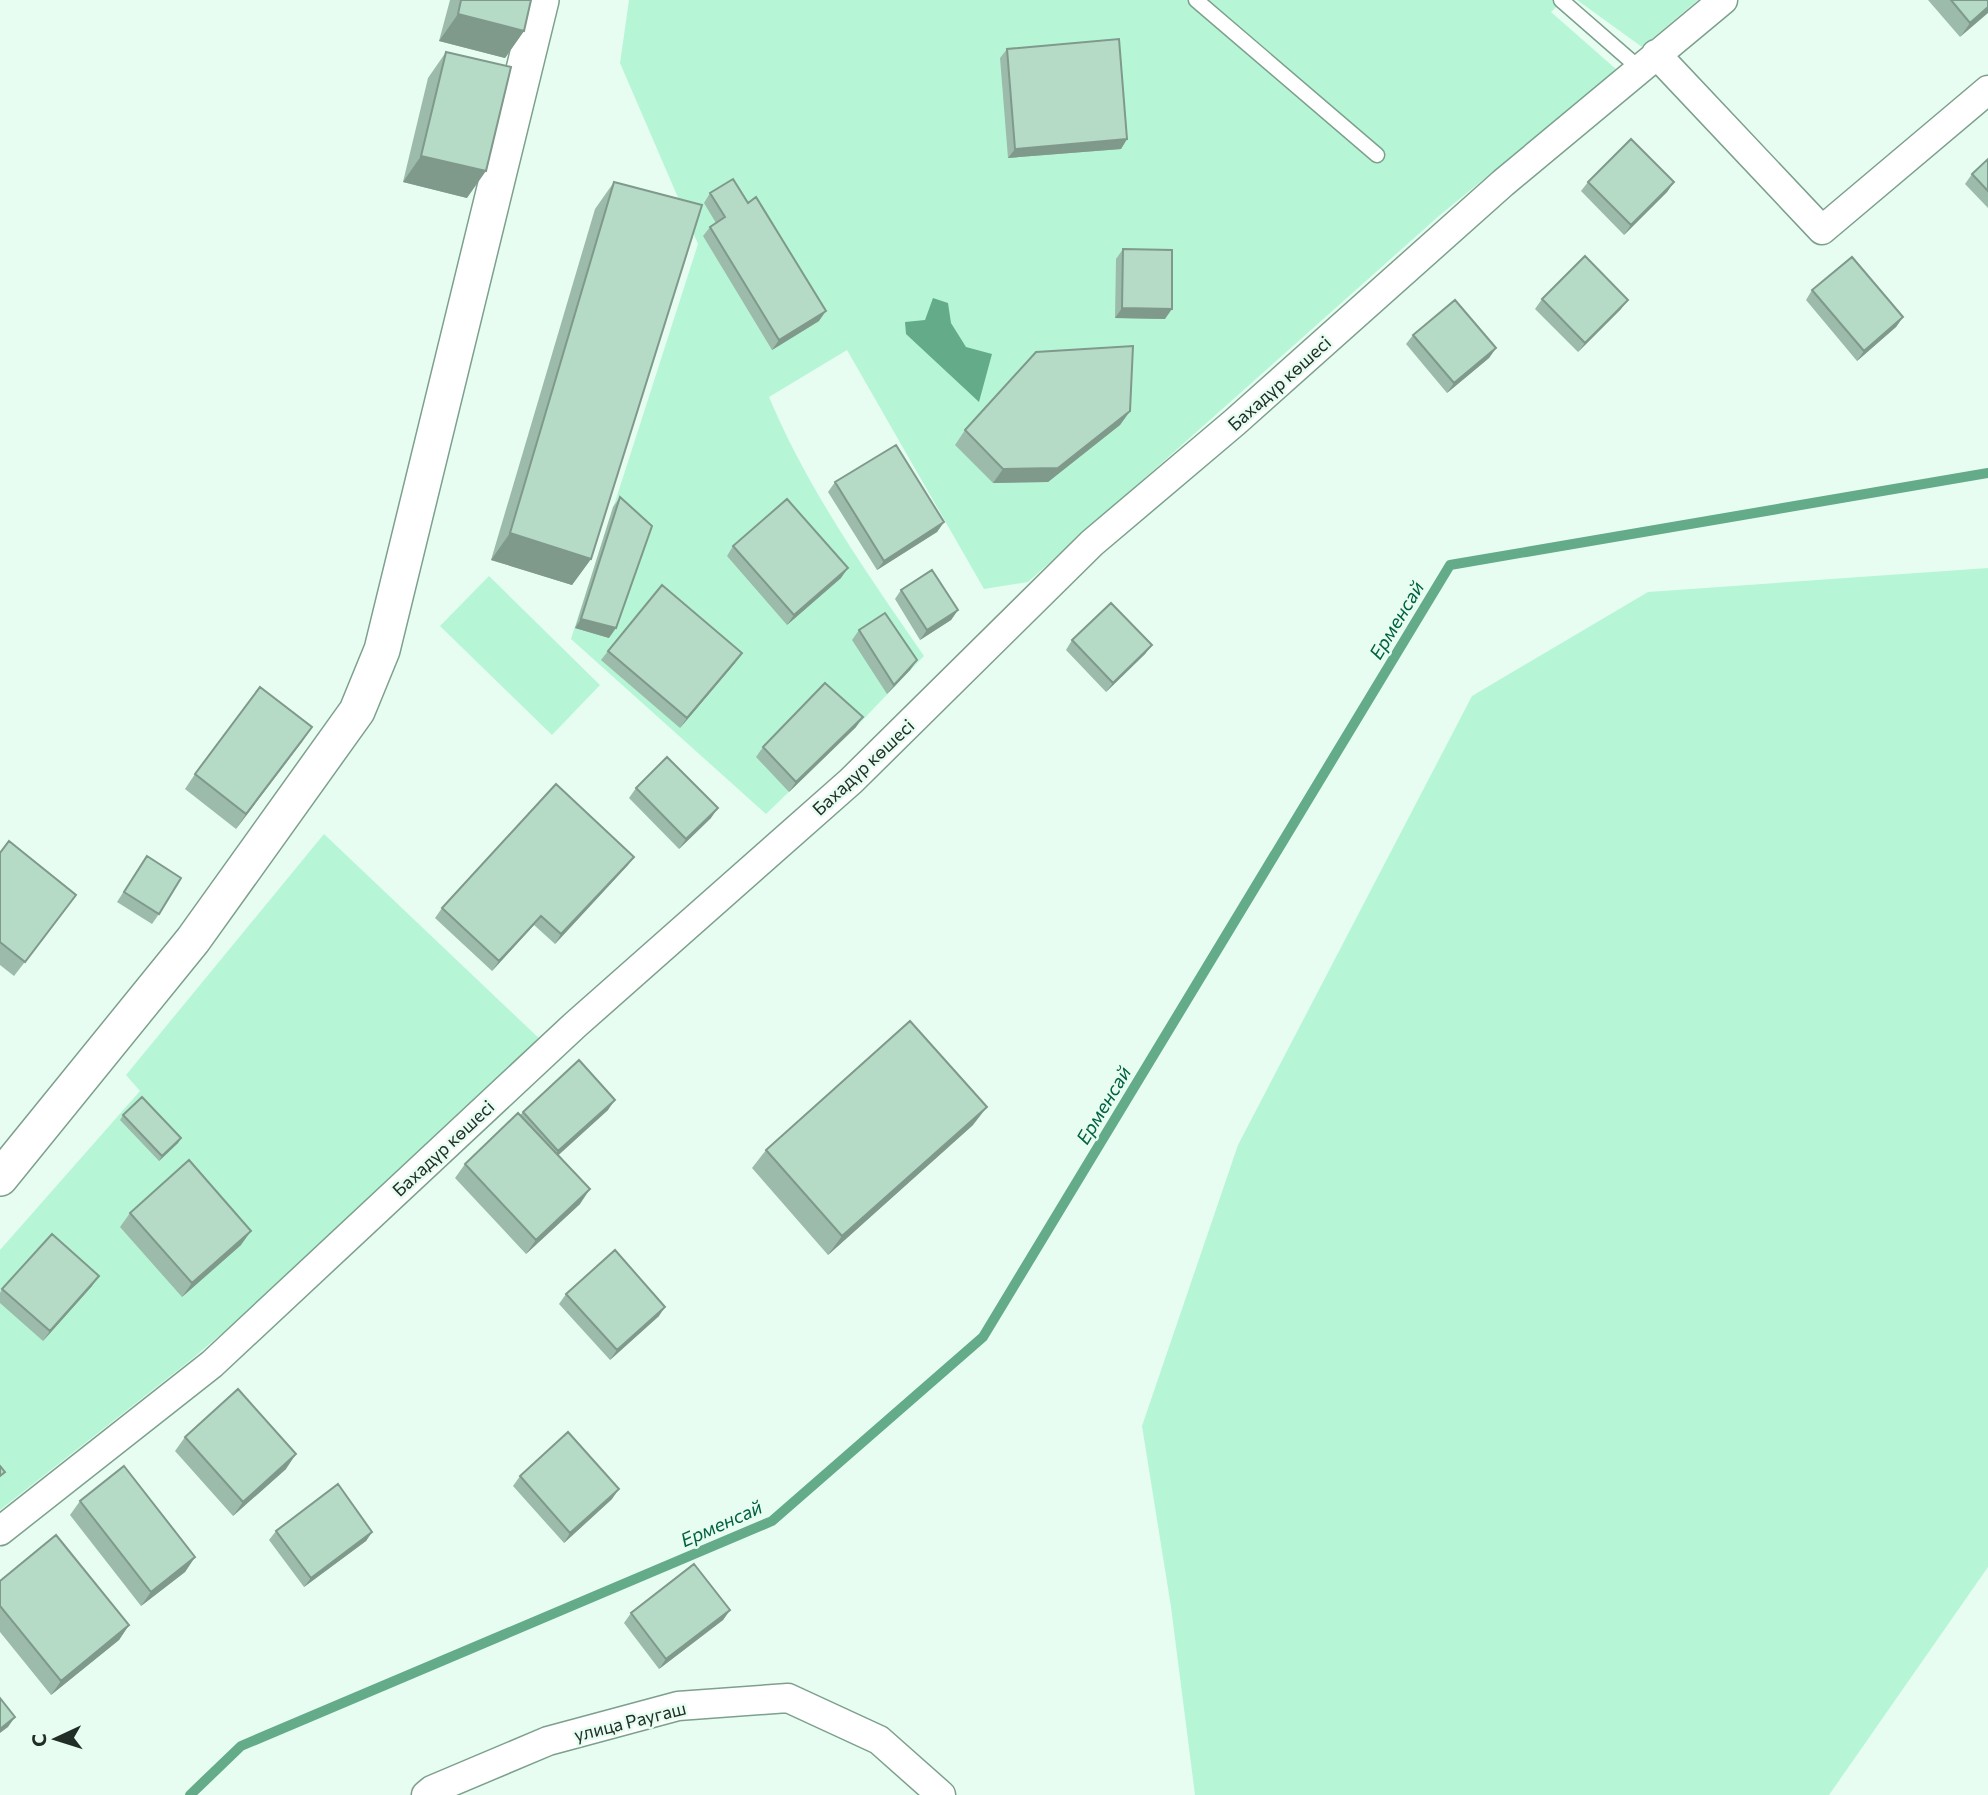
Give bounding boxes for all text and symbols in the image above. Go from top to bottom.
street label: Бахадүр көшесі [1223,331,1335,435]
water label: Ерменсай [1364,577,1428,663]
street label: Бахадүр көшесі [808,714,918,820]
water label: Ерменсай [1071,1062,1135,1148]
street label: Бахадүр көшесі [388,1095,498,1201]
water label: Ерменсай [677,1495,765,1551]
street label: улица Раугаш [572,1696,688,1746]
north arrow [21,1704,91,1774]
text: С [27,1733,50,1748]

